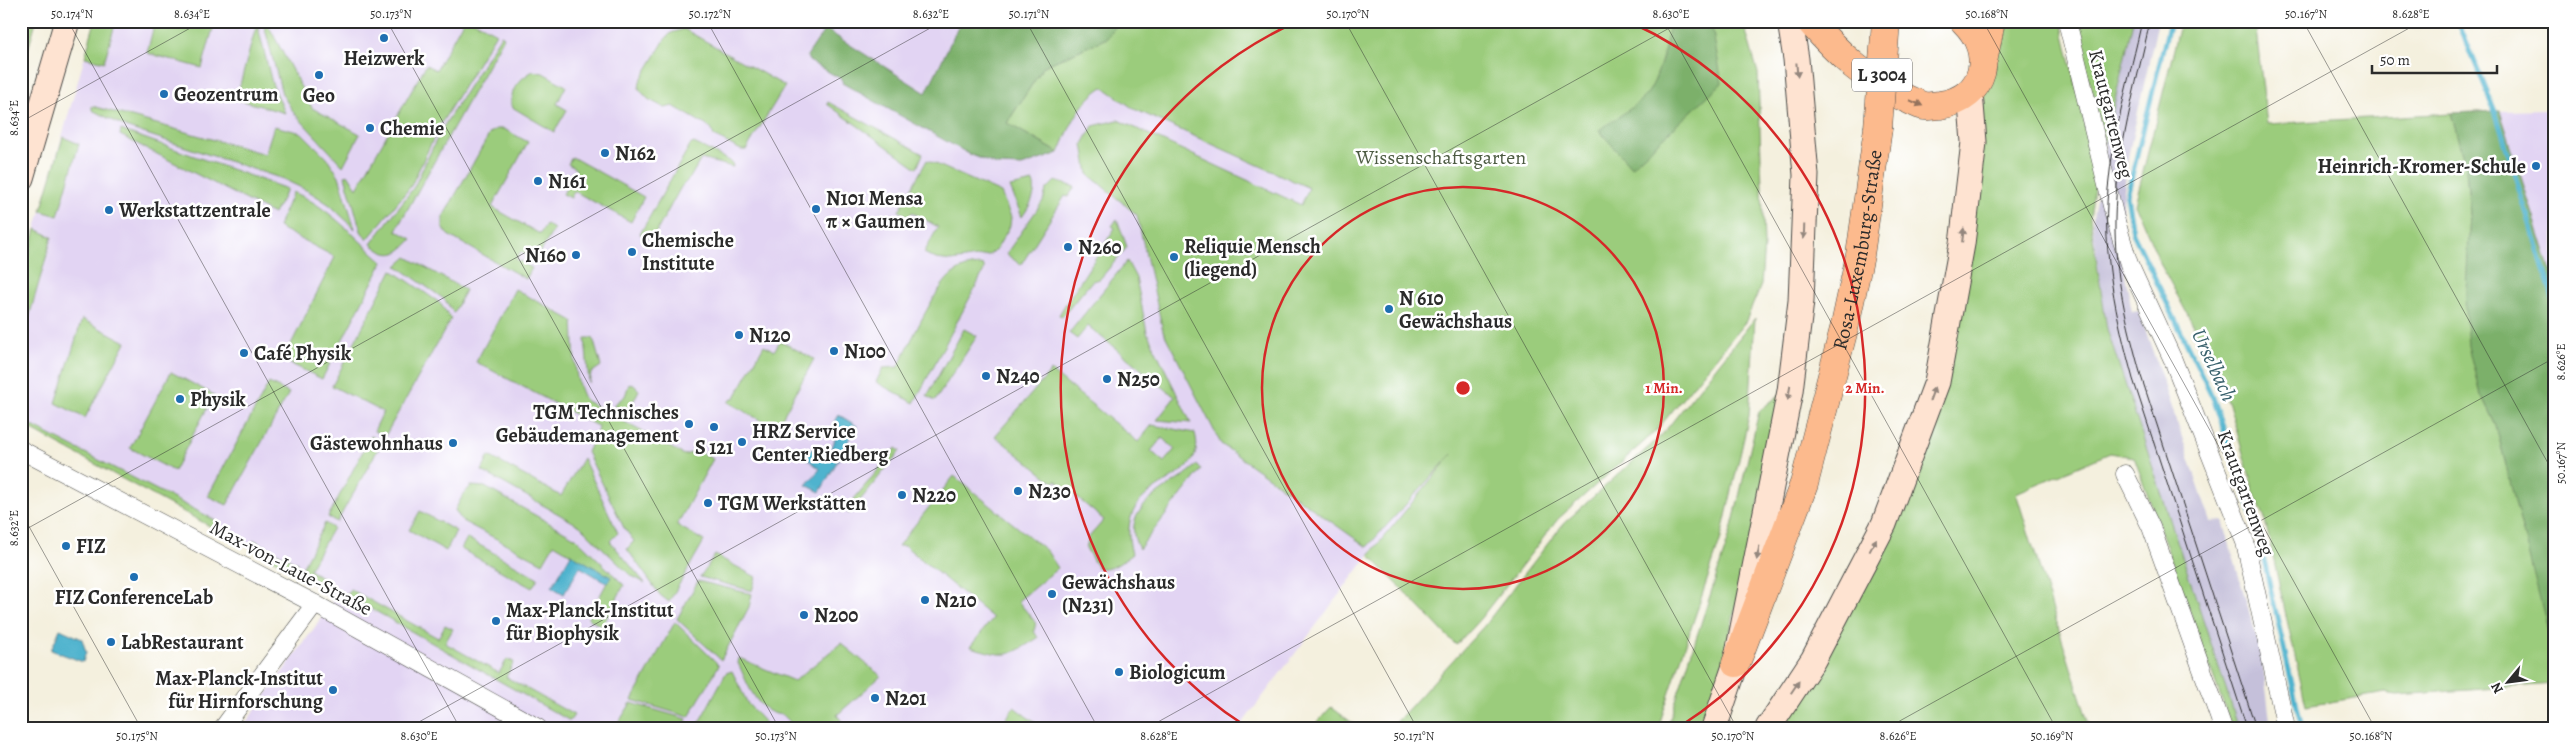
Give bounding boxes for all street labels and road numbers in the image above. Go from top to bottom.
street label: Krautgartenweg [2082,47,2140,181]
road number: L 3004 [1852,58,1912,92]
street label: Rosa-Luxemburg-Straße [1826,148,1888,353]
street label: Krautgartenweg [2211,426,2281,560]
street label: Max-von-Laue-Straße [205,514,377,622]

